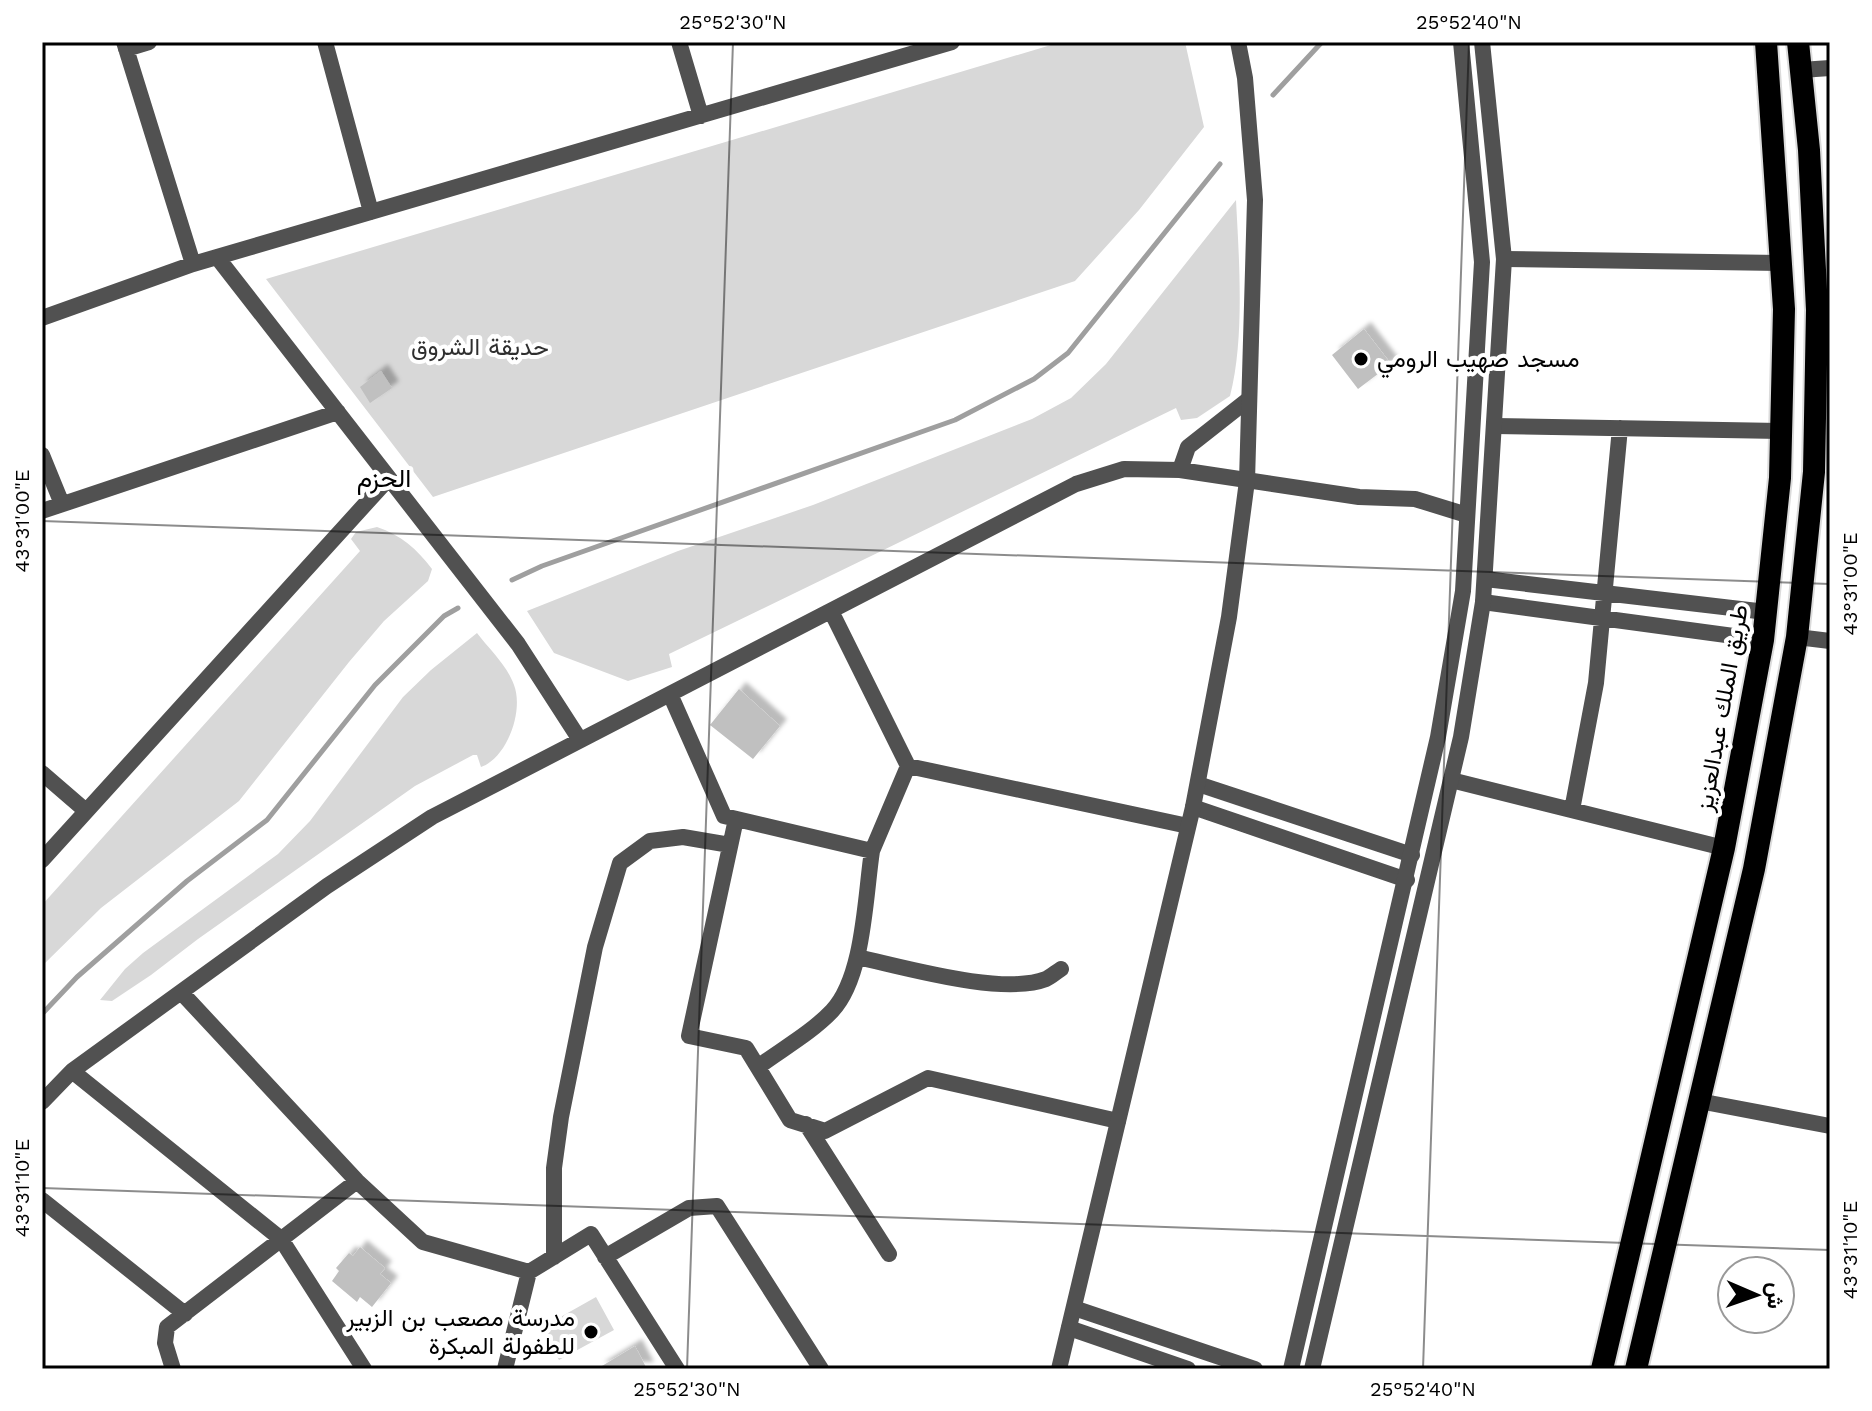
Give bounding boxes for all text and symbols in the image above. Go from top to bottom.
text: 25°52'30"N [679,10,787,34]
text: 25°52'40"N [1416,10,1522,34]
park label: حديقة الشروق [411,333,549,362]
place label: مسجد صهيب الرومي [1377,345,1580,378]
marker: مسجد صهيب الرومي [1352,350,1370,368]
district label: الحزم [357,463,411,495]
text: 43°31'00"E [10,470,34,572]
text: 43°31'00"E [1838,533,1862,635]
street label: طريق الملك عبدالعزيز [1690,602,1755,815]
text: 43°31'10"E [10,1139,34,1237]
text: 43°31'10"E [1838,1201,1862,1299]
north arrow [1716,1255,1796,1335]
text: ش [1762,1282,1788,1309]
place label: مدرسة مصعب بن الزبير للطفولة المبكرة [345,1304,575,1361]
marker: مدرسة مصعب بن الزبير للطفولة المبكرة [582,1323,600,1341]
text: 25°52'30"N [633,1377,741,1401]
text: 25°52'40"N [1370,1377,1476,1401]

